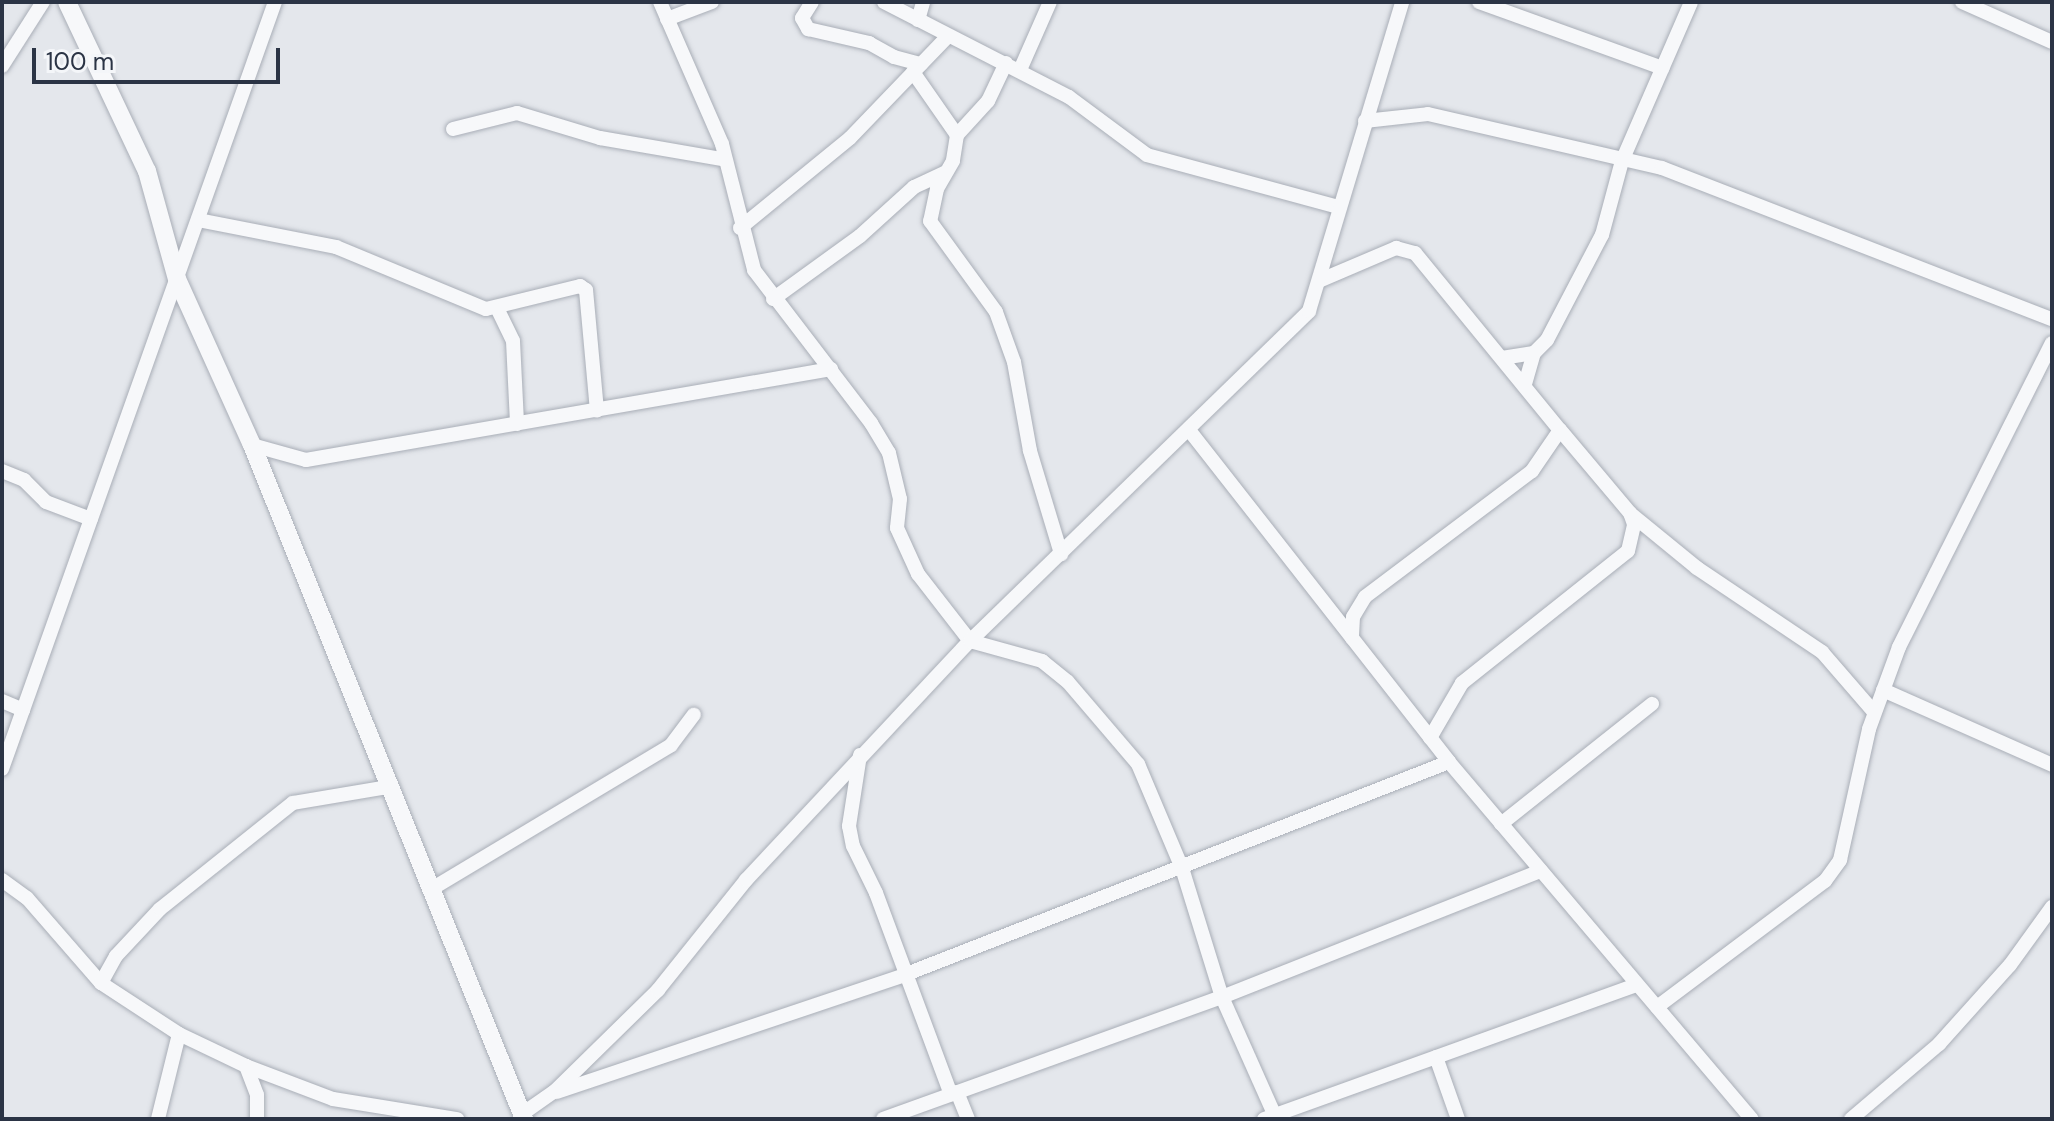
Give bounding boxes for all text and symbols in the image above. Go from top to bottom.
scale bar [36,32,284,82]
text: 100 m [46,46,114,77]

